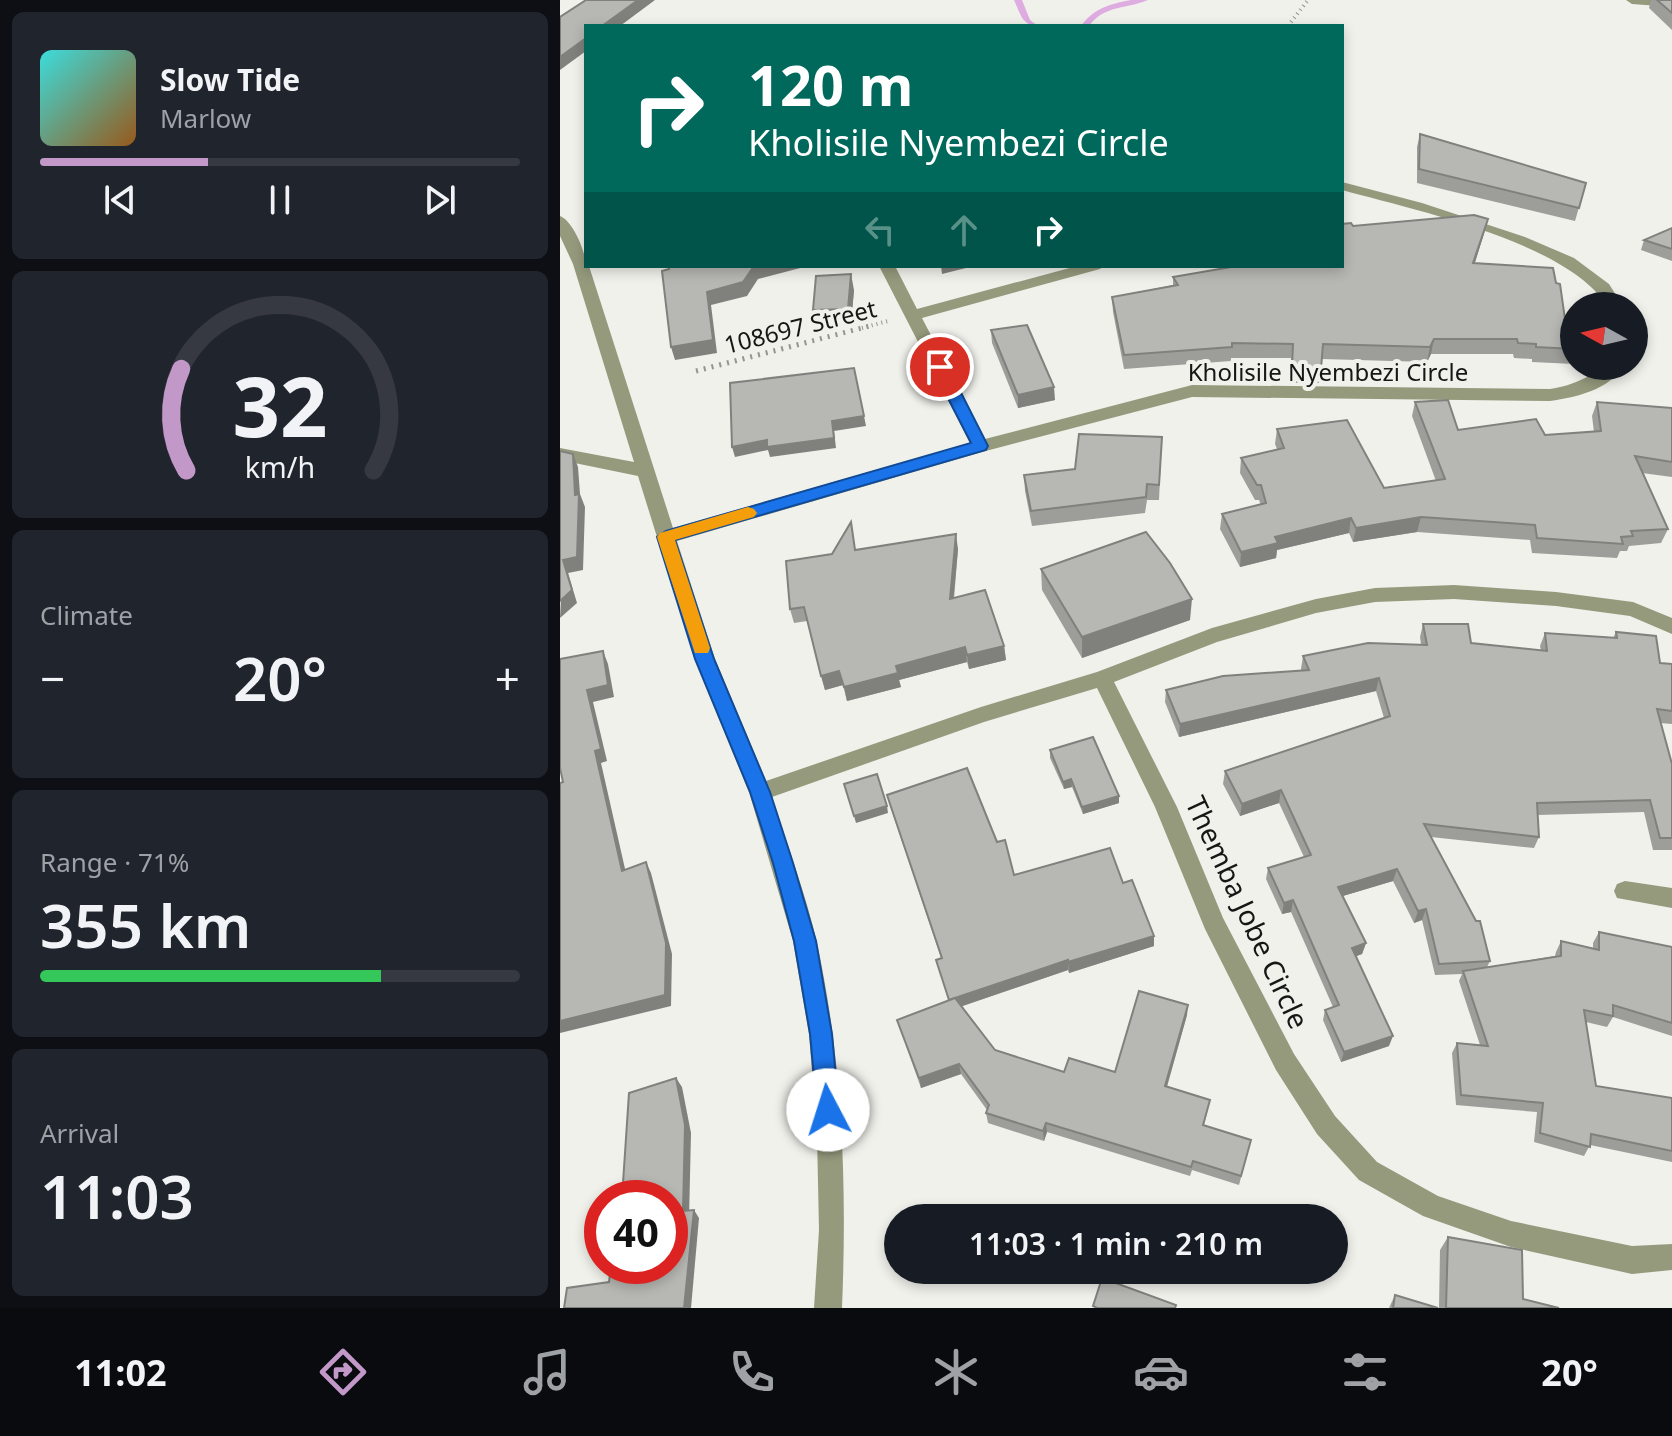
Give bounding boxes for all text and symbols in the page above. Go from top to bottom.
text: 120 m [748,46,913,122]
icon: right [616,56,720,160]
text: Slow Tide [160,59,300,100]
text: Marlow [160,100,251,136]
text: Kholisile Nyembezi Circle [748,118,1169,167]
icon: previous [98,178,142,222]
icon: pause [258,178,302,222]
icon: next [418,178,462,222]
icon: left [858,208,902,252]
icon: ahead [942,208,986,252]
icon: right [1026,208,1070,252]
street label: 108697 Street [721,291,880,361]
north arrow [1560,292,1648,380]
map controls [1560,292,1648,380]
pin [906,333,974,401]
icon: arrive [918,345,962,389]
text: 32 [232,347,328,460]
street label: Kholisile Nyembezi Circle [1188,355,1468,388]
text: km/h [245,447,315,486]
text: Climate [40,597,133,633]
text: 20° [233,637,327,719]
text: − [40,648,65,708]
text: + [495,648,520,708]
street label: Themba Jobe Circle [1177,790,1319,1034]
text: Range · 71% [40,844,189,880]
text: 355 km [40,884,251,966]
position arrow [786,1068,870,1152]
text: Arrival [40,1115,119,1151]
text: 11:03 [40,1155,194,1237]
speed limit sign: 40 [584,1180,688,1284]
text: 11:03 · 1 min · 210 m [969,1223,1263,1264]
icon: directions [315,1344,371,1400]
icon: music [519,1344,575,1400]
icon: phone [724,1344,780,1400]
icon: climate [928,1344,984,1400]
icon: car [1133,1344,1189,1400]
icon: filters [1337,1344,1393,1400]
text: 11:02 [74,1348,167,1397]
text: 20° [1541,1348,1598,1397]

